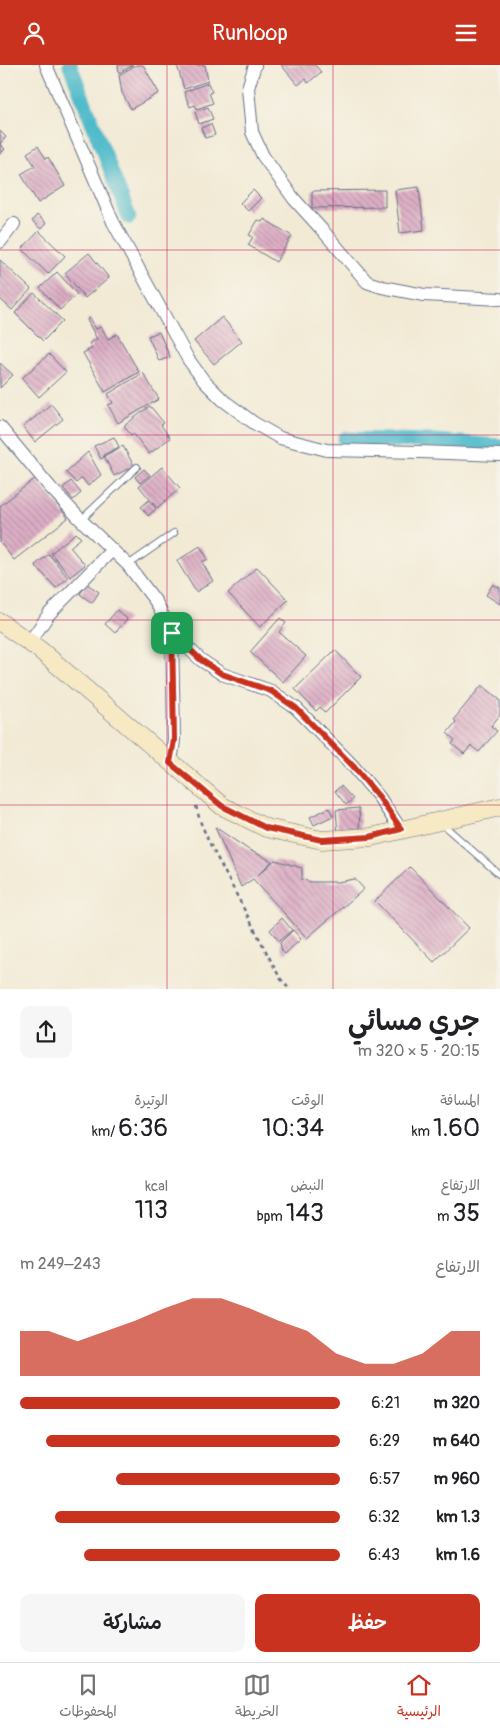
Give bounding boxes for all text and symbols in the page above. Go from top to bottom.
icon: person [20,19,48,47]
text: Runloop [212,19,288,47]
icon: menu [452,19,480,47]
pin [151,612,193,654]
icon: arrive [158,619,186,647]
text: جري مسائي [348,1004,480,1039]
button: share [20,1006,72,1058]
text: 20:15 · 5 × 320 m [358,1041,480,1061]
text: الوتيرة [134,1092,168,1109]
text: الوقت [291,1092,324,1109]
text: المسافة [440,1092,480,1109]
text: 6:36 [118,1113,168,1144]
text: 10:34 [262,1113,324,1144]
text: 1.60 [433,1113,480,1144]
text: /km [92,1123,118,1140]
text: km [412,1123,433,1140]
text: النبض [291,1177,324,1194]
text: الارتفاع [441,1177,480,1194]
text: kcal [145,1178,168,1195]
text: 113 [134,1195,168,1226]
text: 143 [286,1198,324,1229]
text: 35 [452,1198,480,1229]
text: bpm [257,1208,286,1225]
text: m [437,1208,452,1225]
text: 243–249 m [20,1254,101,1274]
text: الارتفاع [435,1257,480,1277]
text: 6:21 [371,1393,400,1413]
text: 320 m [433,1393,480,1413]
text: 6:29 [369,1431,400,1451]
text: 640 m [433,1431,480,1451]
text: 6:57 [369,1469,400,1489]
text: 960 m [434,1469,480,1489]
text: 6:32 [369,1507,400,1527]
text: 1.3 km [437,1507,480,1527]
text: 6:43 [368,1545,400,1565]
text: 1.6 km [437,1545,480,1565]
button: مشاركة [20,1594,245,1652]
button: حفظ [255,1594,480,1652]
tab: المحفوظات [59,1671,117,1724]
tab: الخريطة [235,1671,279,1724]
tab: الرئيسية [397,1671,441,1724]

